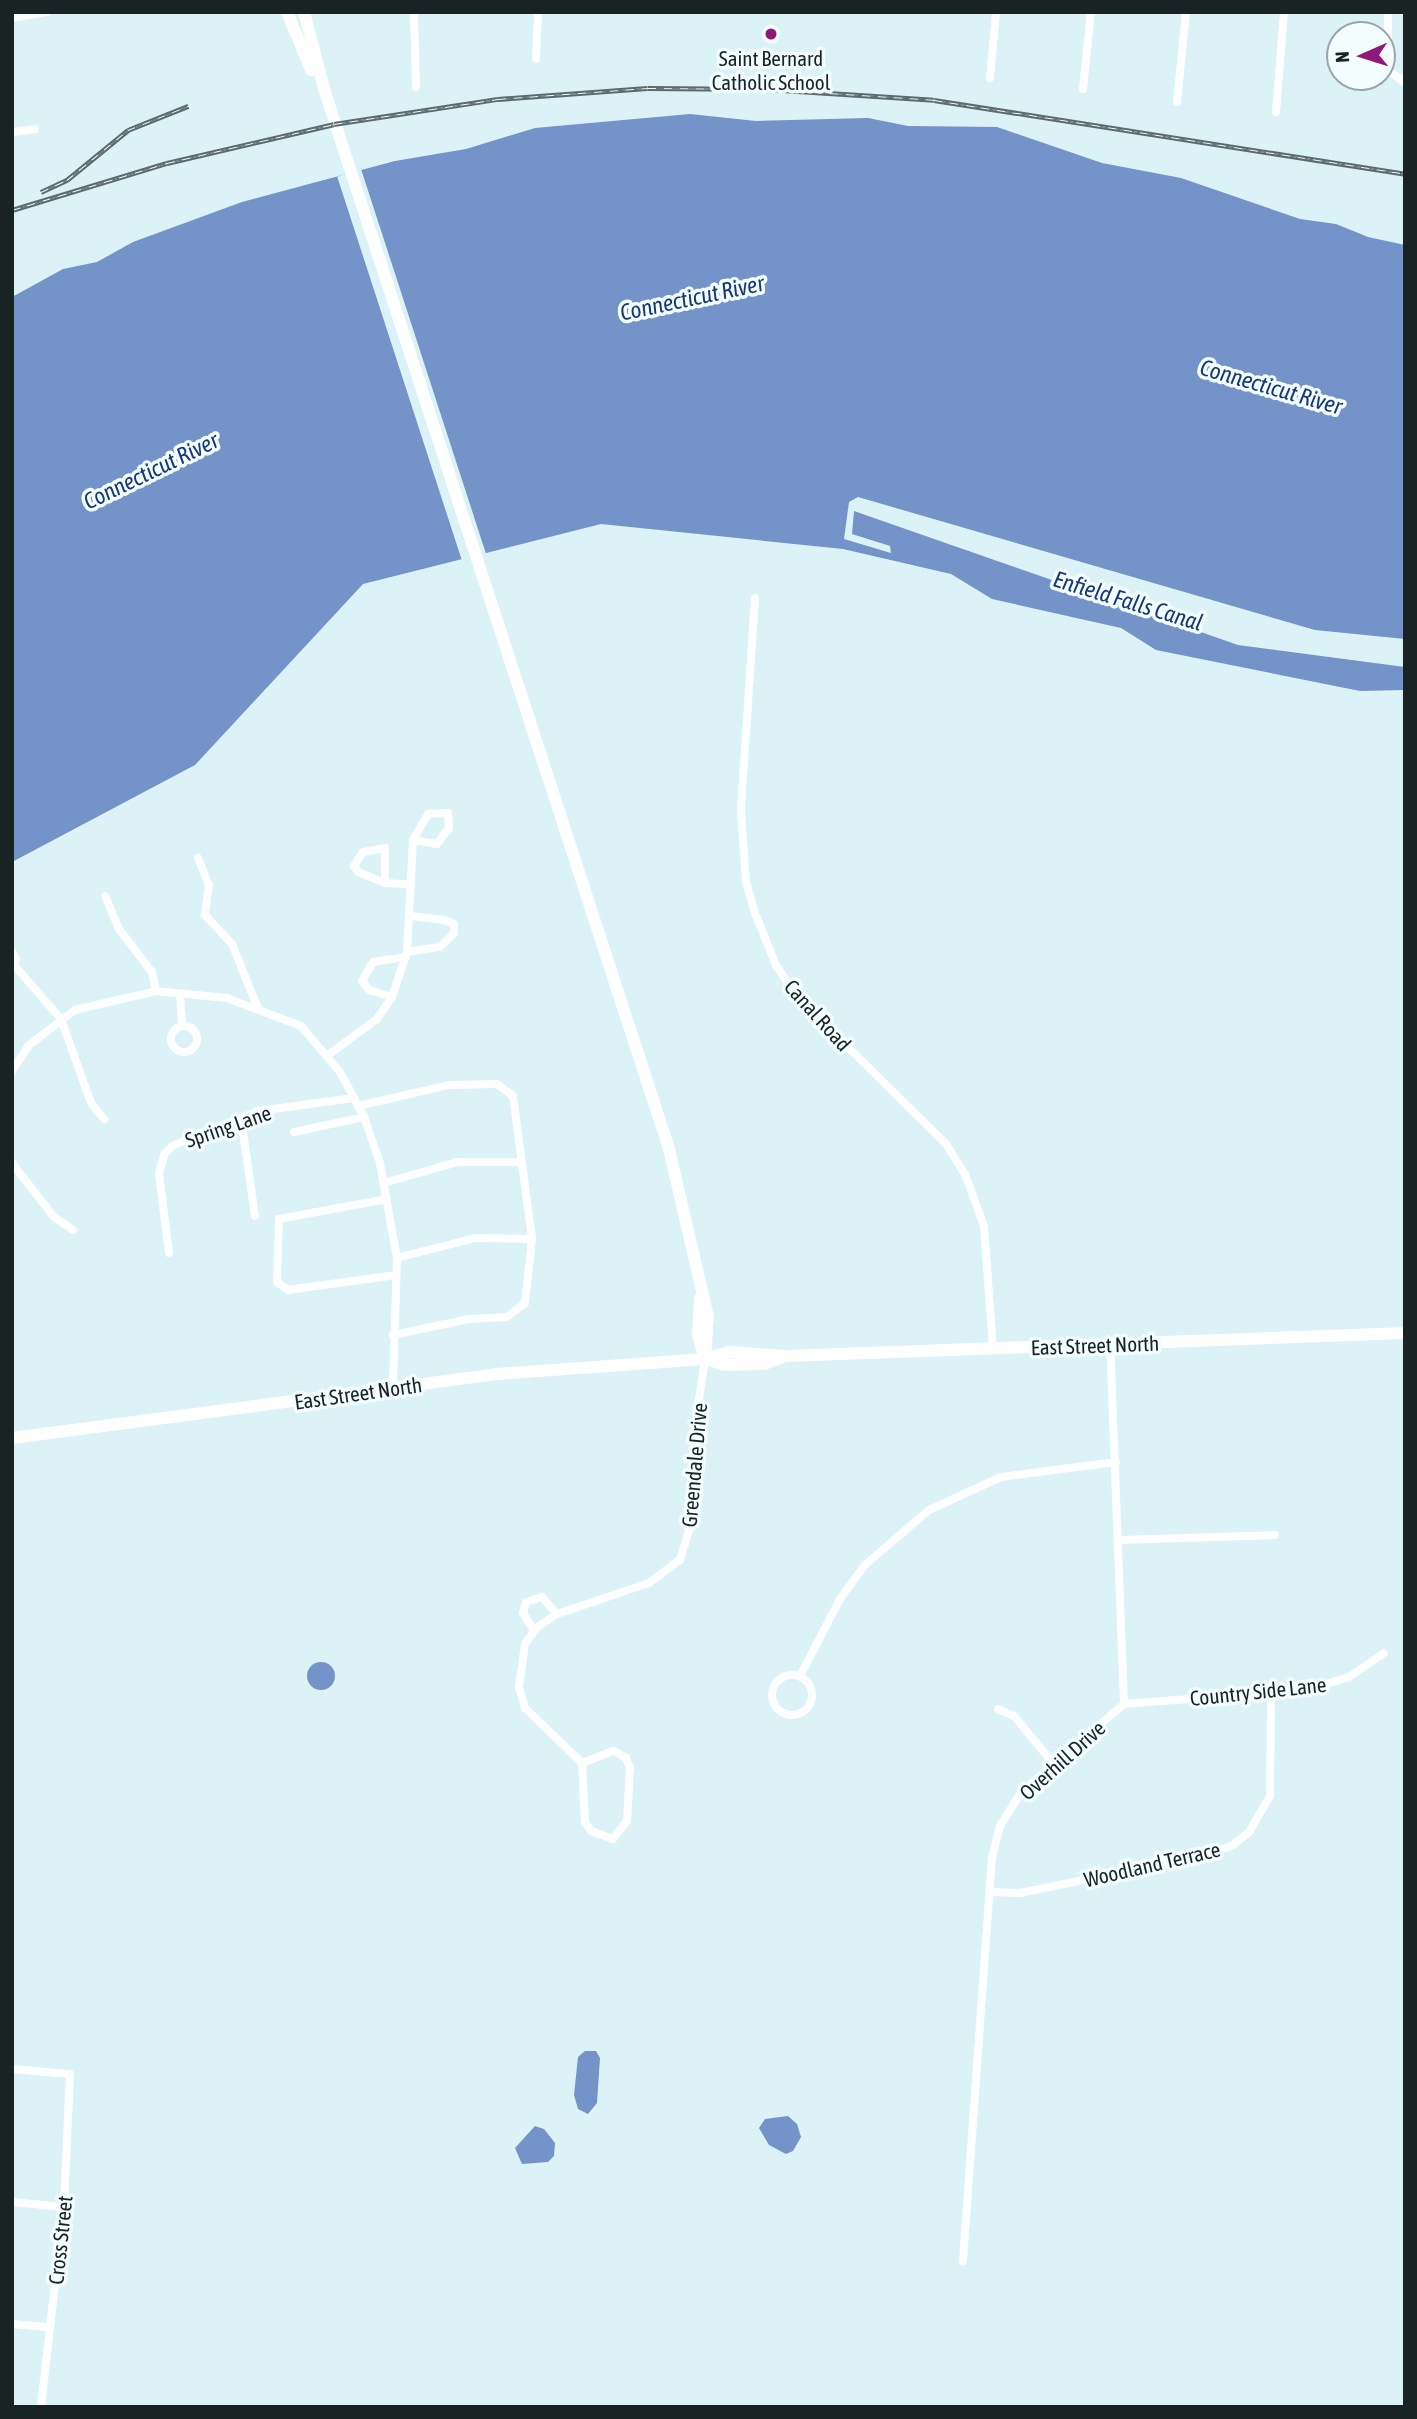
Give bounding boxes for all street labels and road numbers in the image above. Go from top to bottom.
street label: Canal Road [779,974,857,1056]
street label: Spring Lane [182,1100,274,1152]
street label: East Street North [1030,1330,1160,1360]
street label: East Street North [293,1372,423,1414]
street label: Greendale Drive [676,1402,712,1528]
street label: Country Side Lane [1189,1671,1327,1711]
street label: Overhill Drive [1014,1715,1110,1805]
street label: Woodland Terrace [1081,1836,1223,1892]
street label: Cross Street [43,2194,77,2286]

